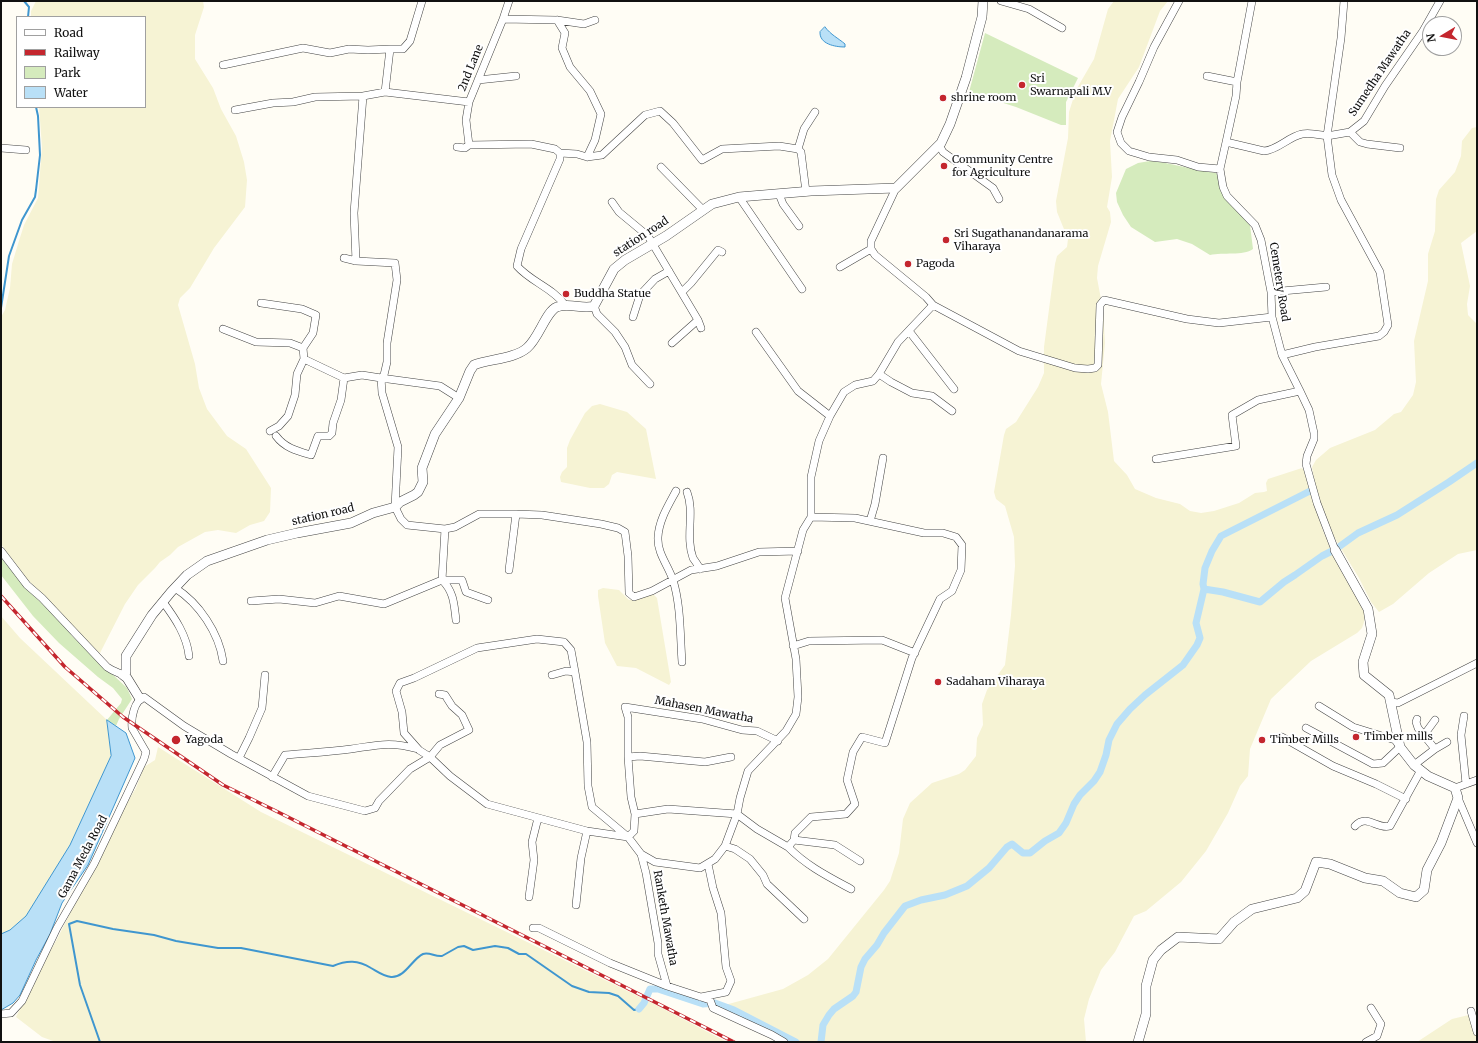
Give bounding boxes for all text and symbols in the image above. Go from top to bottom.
legend [16,16,146,108]
north arrow [1422,16,1462,56]
text: Road [54,25,83,40]
street label: Sumedha Mawatha [1346,27,1414,119]
text: N [1424,32,1439,43]
street label: 2nd Lane [456,43,486,93]
text: Railway [54,45,100,60]
text: Park [54,65,81,80]
place label: Sri Swarnapali M.V [1030,72,1112,98]
marker: Sri Swarnapali M.V [1017,80,1027,90]
text: Water [54,85,88,100]
place label: shrine room [951,91,1016,105]
marker: shrine room [938,93,948,103]
place label: Community Centre for Agriculture [952,153,1053,179]
marker: Community Centre for Agriculture [939,161,949,171]
street label: station road [611,214,671,260]
place label: Sri Sugathanandanarama Viharaya [954,227,1088,253]
marker: Sri Sugathanandanarama Viharaya [941,235,951,245]
street label: Cemetery Road [1266,241,1292,323]
place label: Pagoda [916,257,955,271]
marker: Pagoda [903,259,913,269]
place label: Buddha Statue [574,287,651,301]
marker: Buddha Statue [561,289,571,299]
street label: station road [291,501,355,529]
place label: Sadaham Viharaya [946,675,1045,689]
marker: Sadaham Viharaya [933,677,943,687]
street label: Mahasen Mawatha [654,694,754,726]
place label: Timber mills [1364,730,1433,744]
marker: Timber mills [1351,732,1361,742]
place label: Yagoda [185,733,223,747]
place label: Timber Mills [1270,733,1339,747]
marker: Yagoda [170,734,182,746]
marker: Timber Mills [1257,735,1267,745]
street label: Gama Meda Road [56,813,110,901]
street label: Ranketh Mawatha [650,869,680,967]

